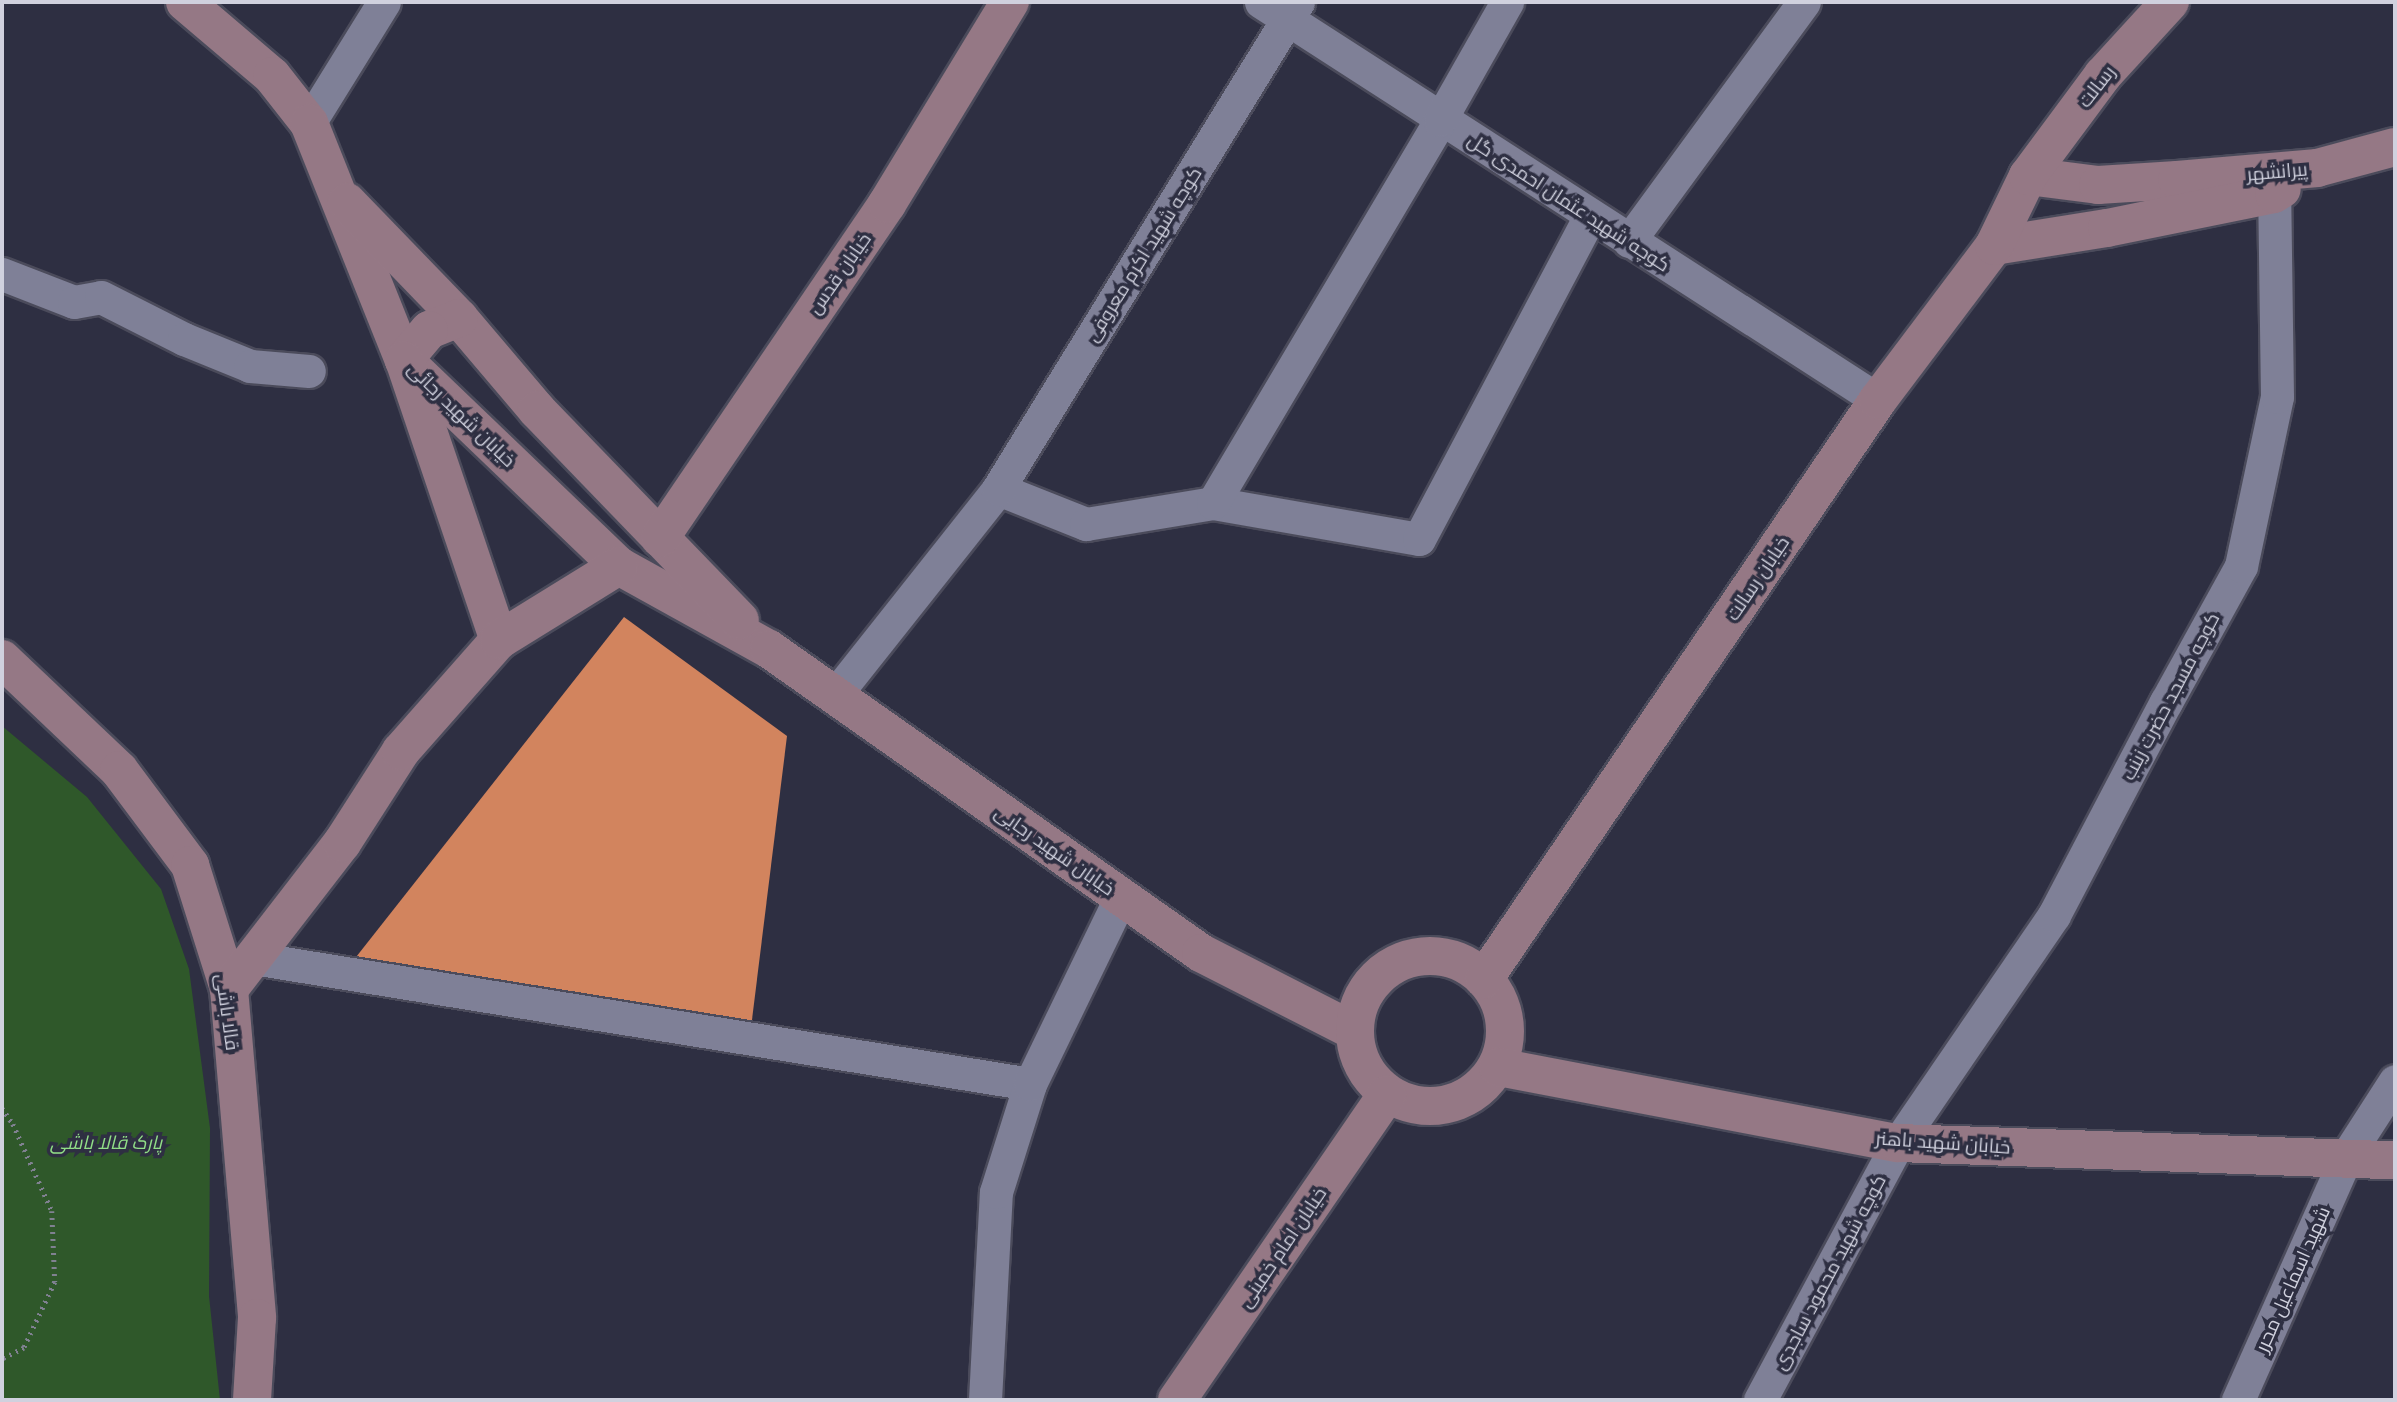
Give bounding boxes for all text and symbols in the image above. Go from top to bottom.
street label: رسالت [2073,60,2119,112]
street label: کوچه شهید عثمان احمدی گل [1464,128,1674,276]
street label: پیرانشهر [2246,157,2308,185]
street label: کوچه شهید اکرم معروفی [1080,162,1206,346]
street label: خیابان قدس [803,228,875,318]
street label: خیابان شهید رجائی [403,357,521,471]
street label: خیابان رسالت [1720,532,1794,624]
street label: کوچه مسجد حضرت زینب [2116,608,2224,784]
street label: خیابان شهید رجایی [991,800,1119,900]
street label: قالا باشی [211,972,245,1052]
street label: خیابان شهید باهنر [1875,1126,2011,1158]
park label: پارک قالا باشی [50,1131,162,1153]
street label: کوچه شهید محمود ساجدی [1768,1170,1890,1374]
street label: خیابان امام خمینی [1233,1182,1331,1312]
street label: شهید اسماعیل محرر [2250,1203,2334,1355]

